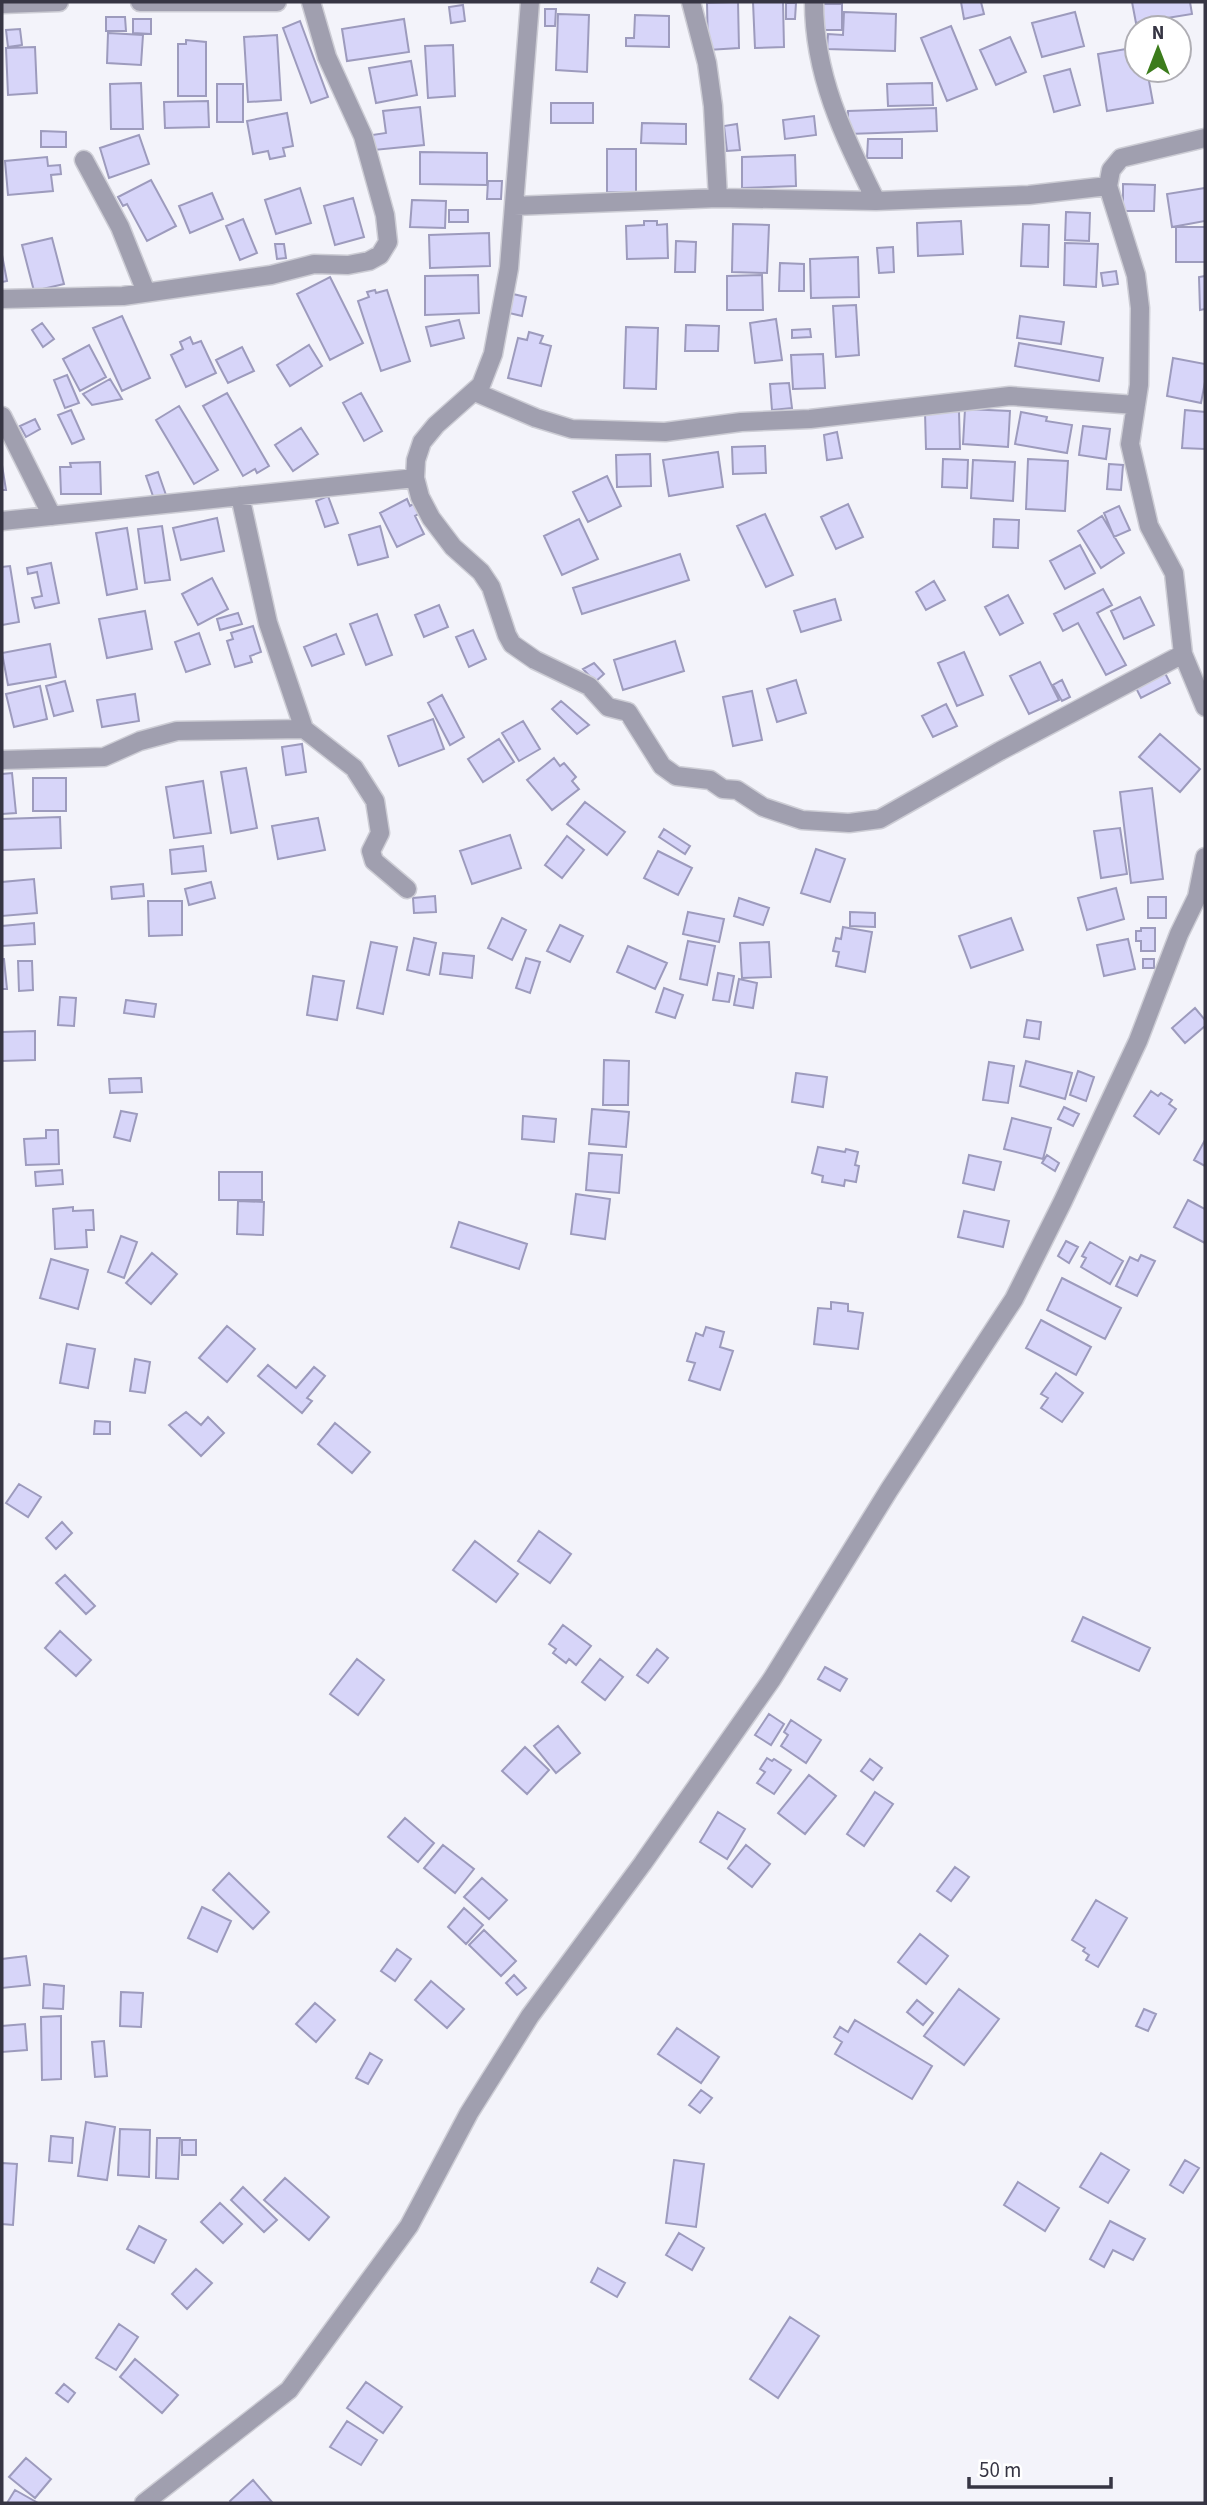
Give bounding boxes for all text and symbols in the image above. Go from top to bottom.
north arrow [1123,14,1193,84]
text: N [1152,20,1164,47]
scale bar [969,2446,1111,2490]
text: 50 m [979,2455,1021,2485]

